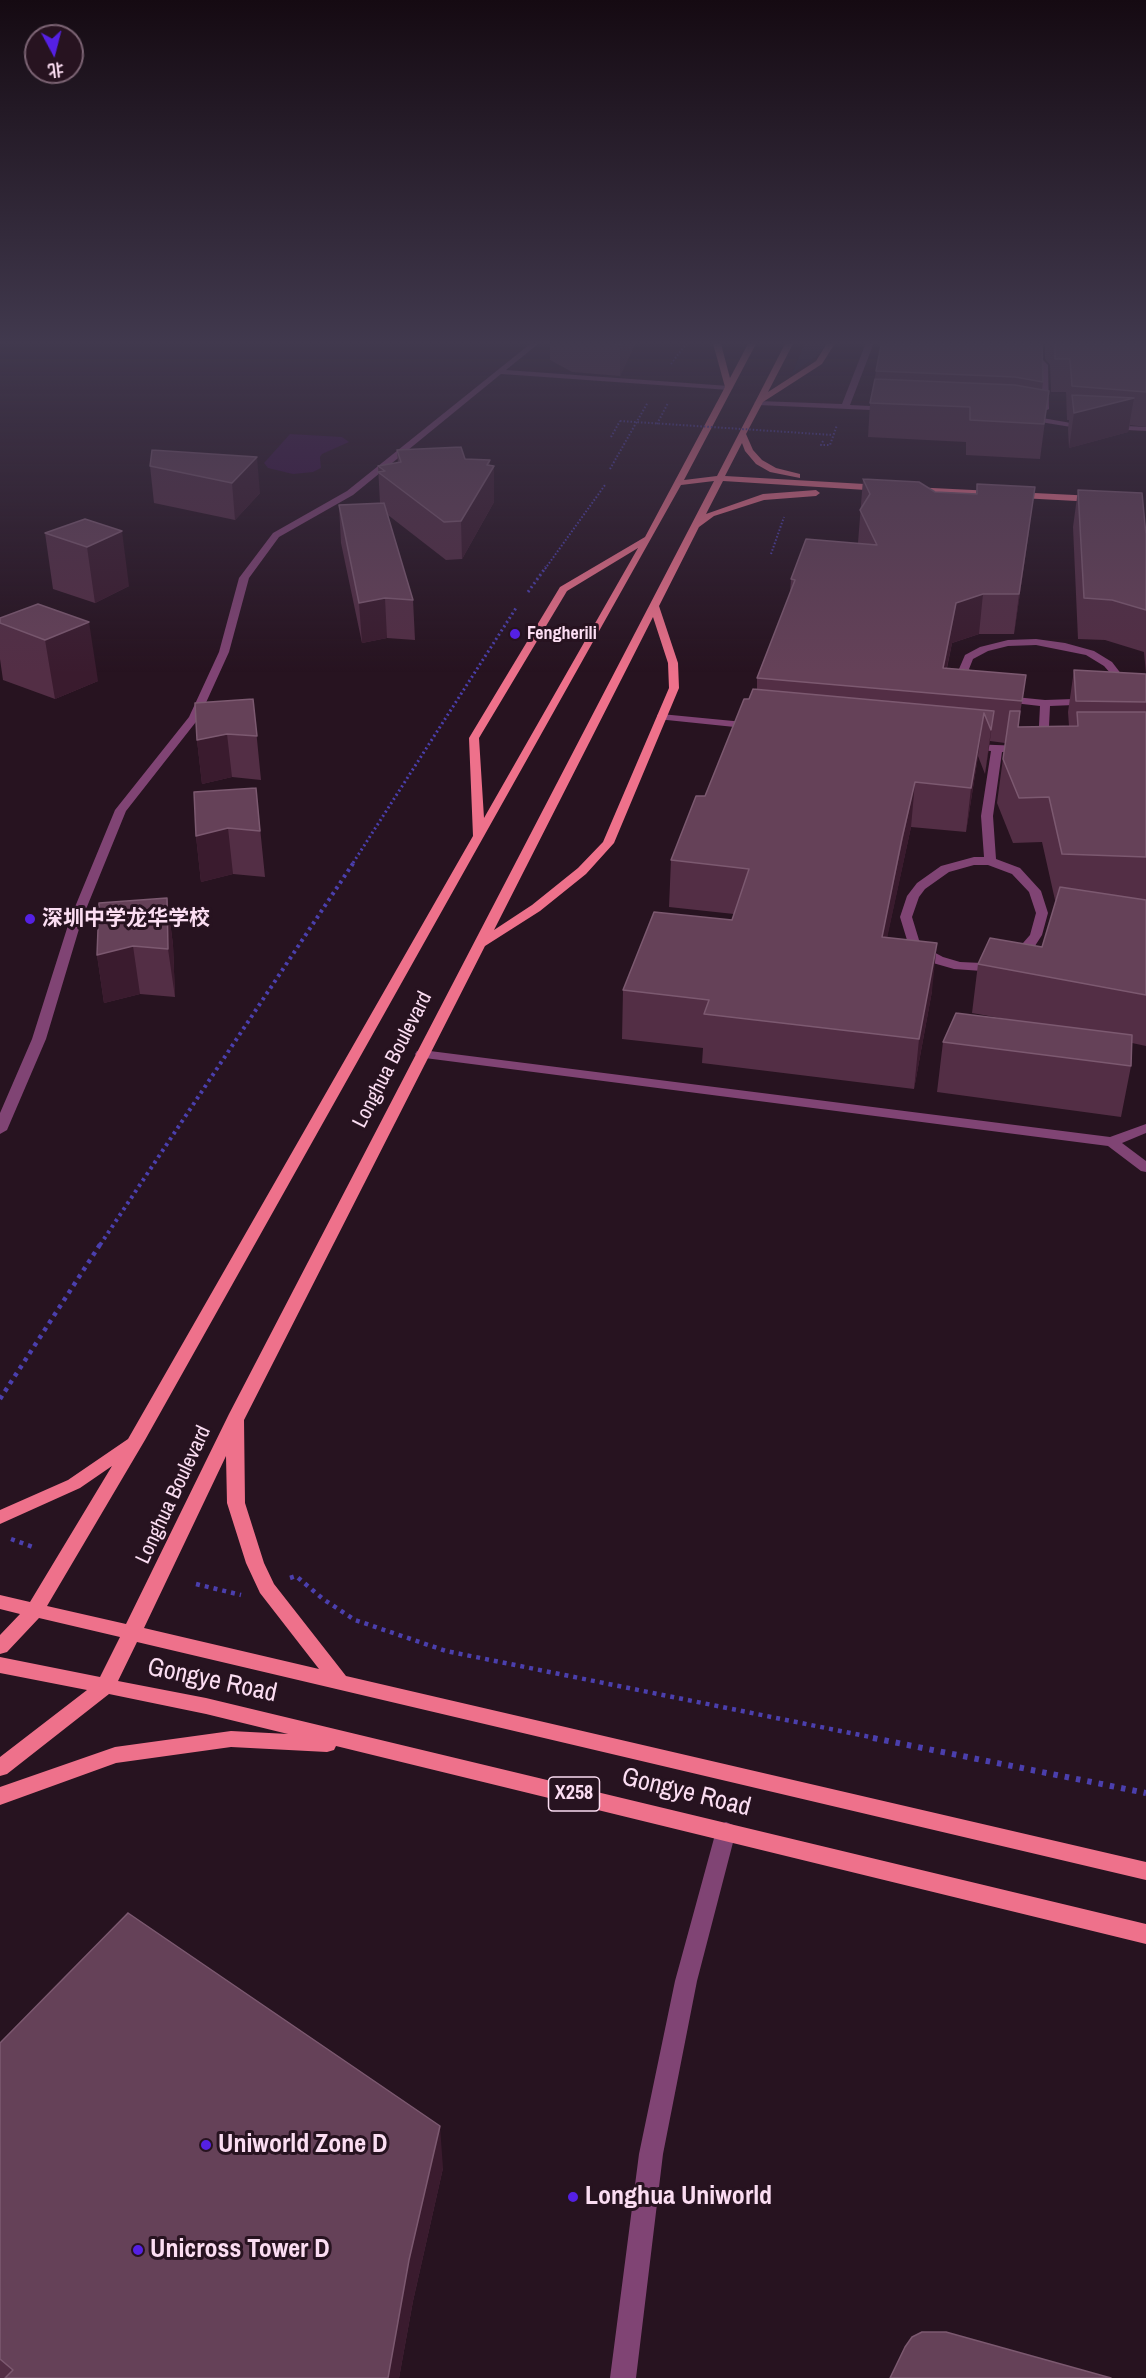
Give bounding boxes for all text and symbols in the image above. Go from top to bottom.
north arrow [24,24,84,84]
text: 北 [47,58,65,82]
place label: Fengherili [527,623,597,645]
marker: Fengherili [508,627,522,641]
place label: 深圳中学龙华学校 [42,906,210,932]
marker: 深圳中学龙华学校 [23,912,37,926]
street label: Longhua Boulevard [348,988,438,1132]
street label: Longhua Boulevard [131,1422,217,1568]
street label: Gongye Road [144,1652,280,1710]
street label: Gongye Road [618,1762,754,1824]
road number: X258 [548,1777,600,1811]
place label: Uniworld Zone D [218,2129,387,2161]
marker: Uniworld Zone D [199,2138,213,2152]
place label: Longhua Uniworld [585,2181,772,2213]
marker: Longhua Uniworld [566,2190,580,2204]
place label: Unicross Tower D [150,2234,330,2266]
marker: Unicross Tower D [131,2243,145,2257]

